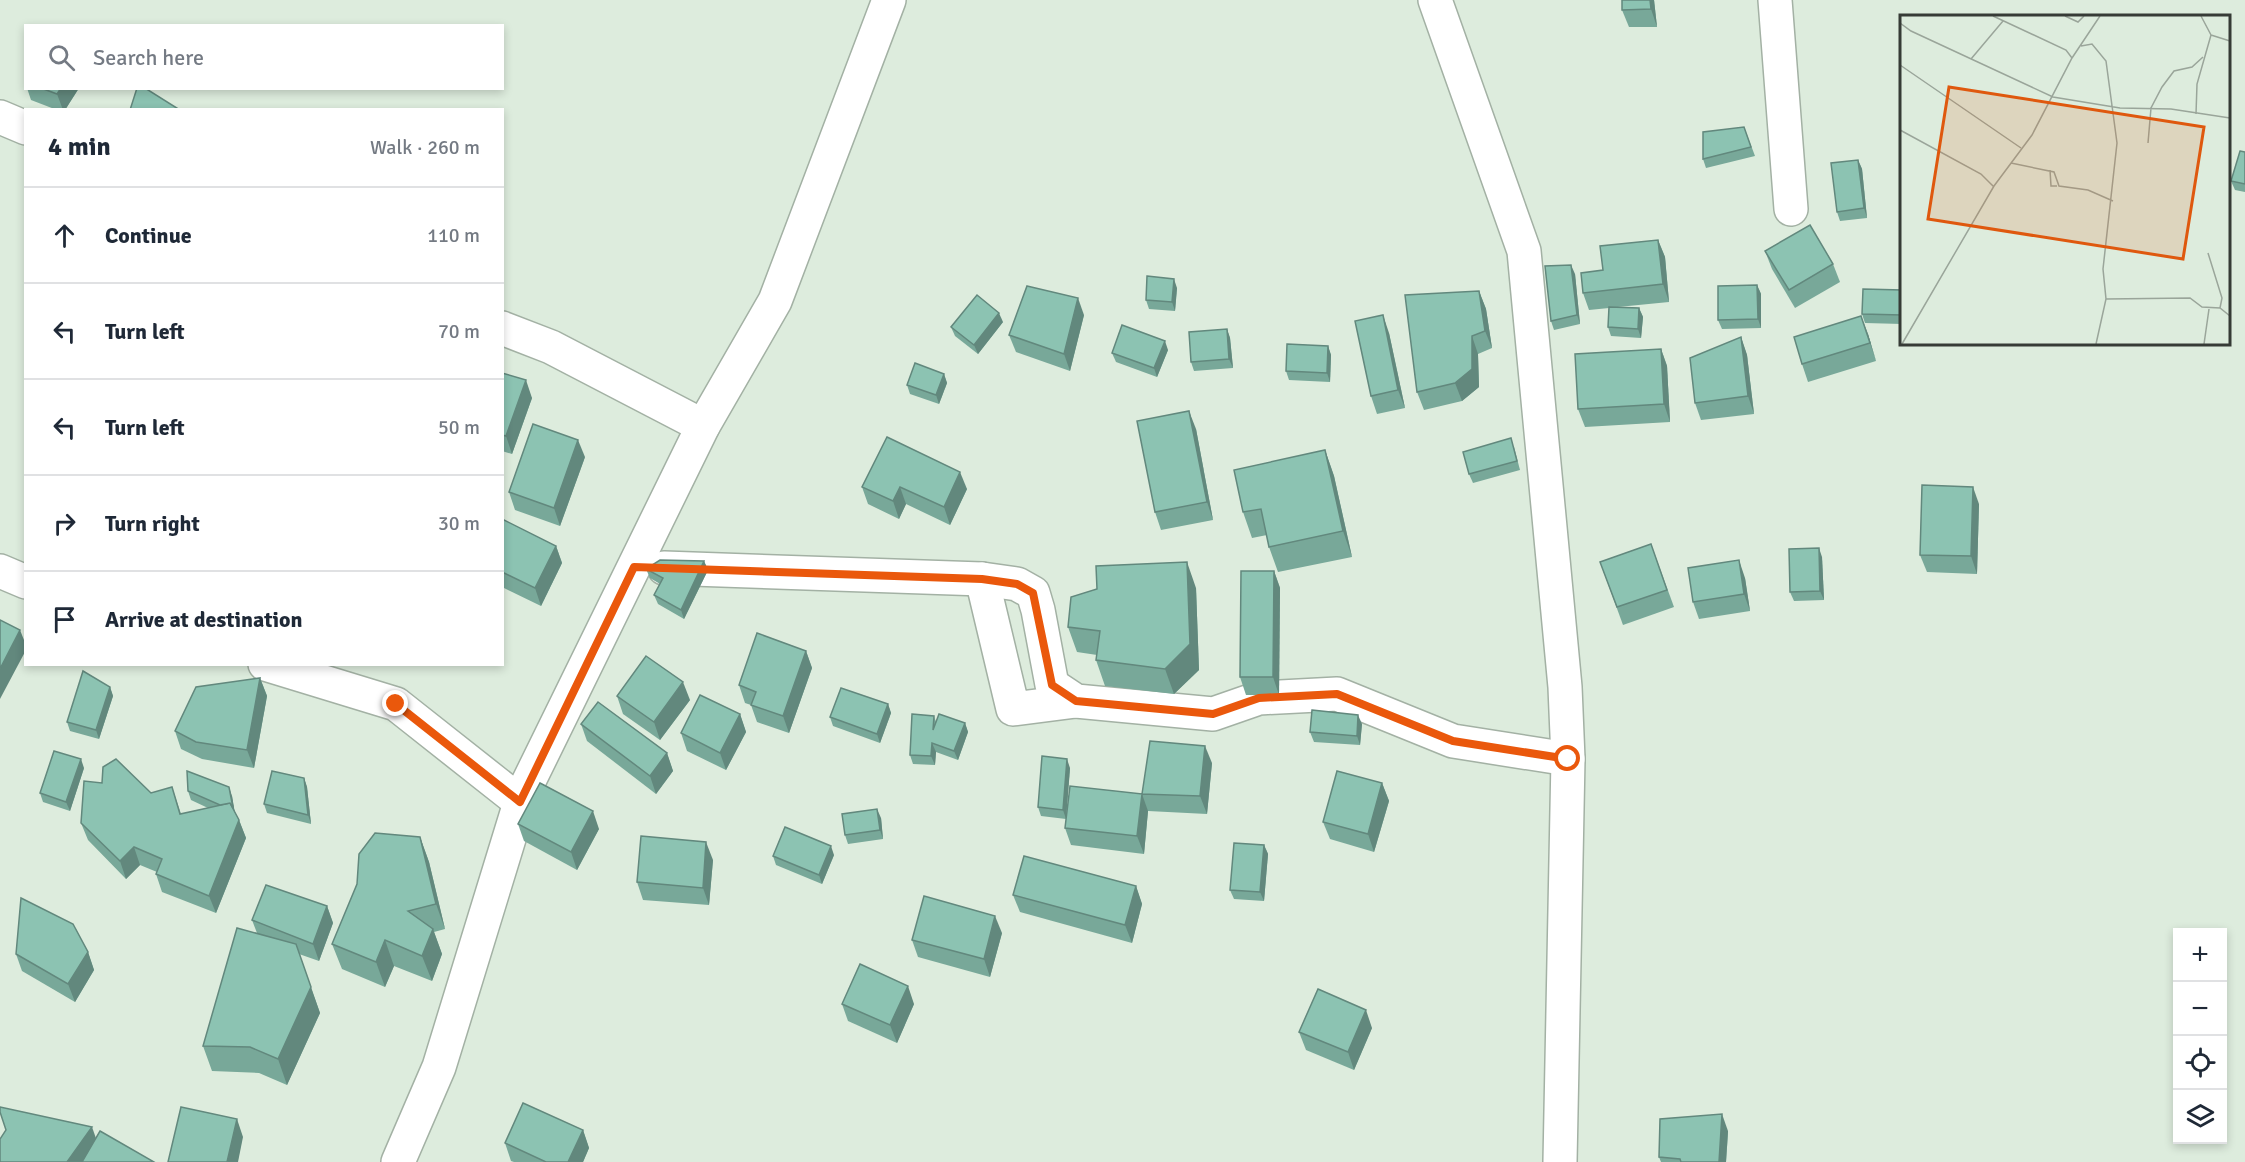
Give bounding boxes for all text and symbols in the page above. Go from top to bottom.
inset map [1900,15,2230,345]
search box [24,24,504,90]
icon: search [45,41,78,74]
text: Search here [93,44,204,71]
text: 4 min [48,131,111,163]
text: Walk · 260 m [370,135,480,160]
icon: ahead [48,219,81,252]
text: Continue [105,222,192,249]
text: 110 m [427,223,480,248]
icon: left [48,315,81,348]
text: Turn left [105,318,185,345]
text: 70 m [438,319,480,344]
icon: left [48,411,81,444]
text: Turn left [105,414,185,441]
text: 50 m [438,415,480,440]
icon: right [48,507,81,540]
text: Turn right [105,510,200,537]
text: 30 m [438,511,480,536]
icon: arrive [48,603,81,636]
text: Arrive at destination [105,606,302,633]
route end [382,690,408,716]
route start [1554,745,1580,771]
map controls [2173,928,2227,1144]
button: + [2173,928,2227,982]
button: − [2173,982,2227,1036]
button: locate [2173,1036,2227,1090]
button: layers [2173,1090,2227,1144]

